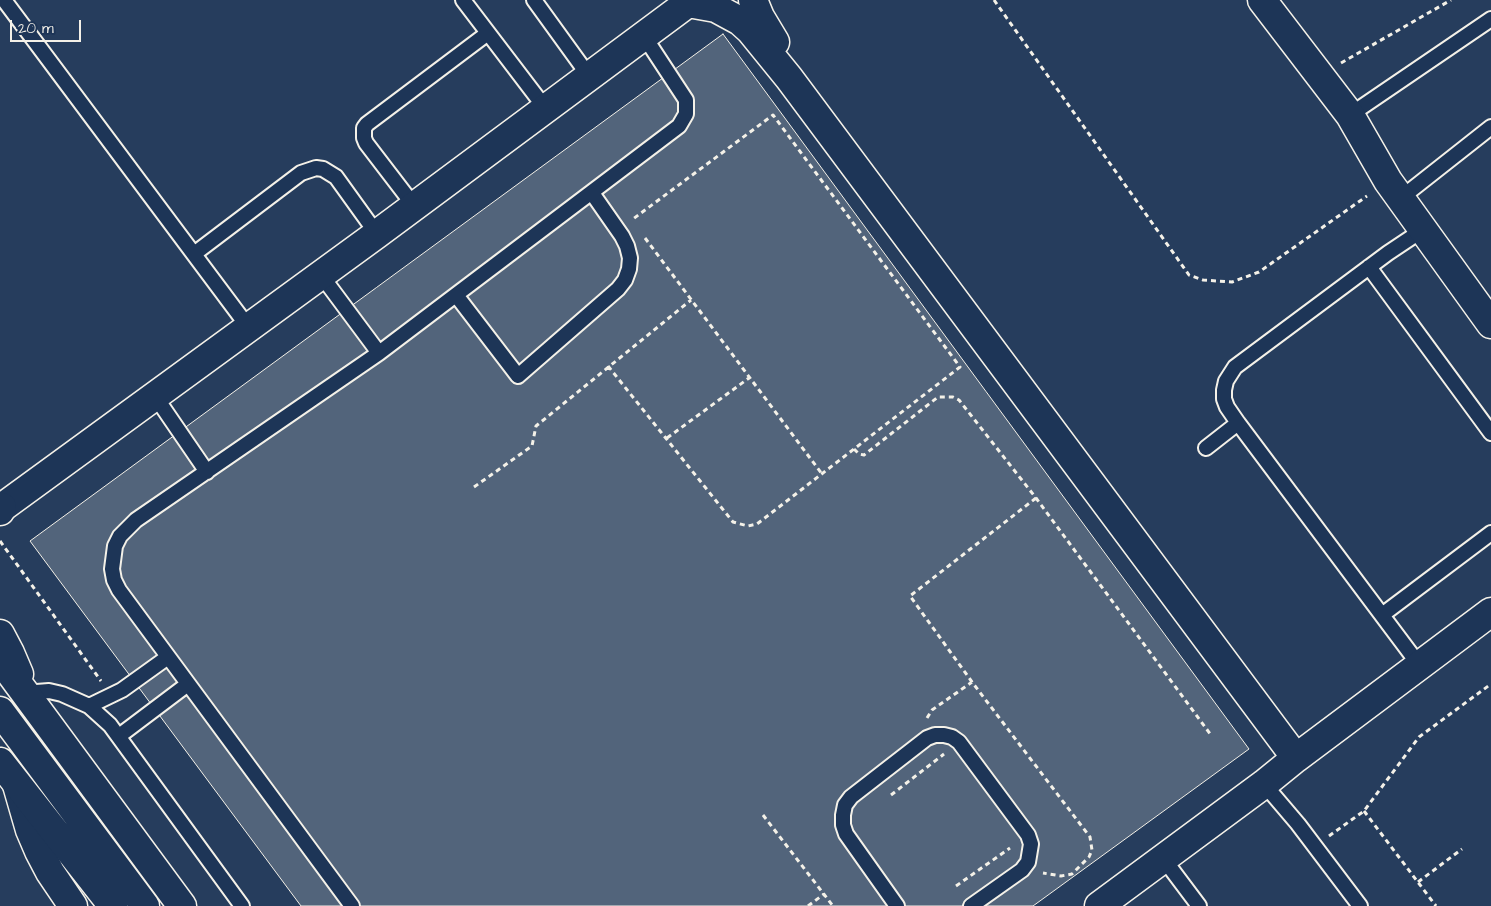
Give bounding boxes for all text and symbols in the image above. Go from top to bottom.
scale bar [12,10,84,42]
text: 20 m [18,18,54,39]

